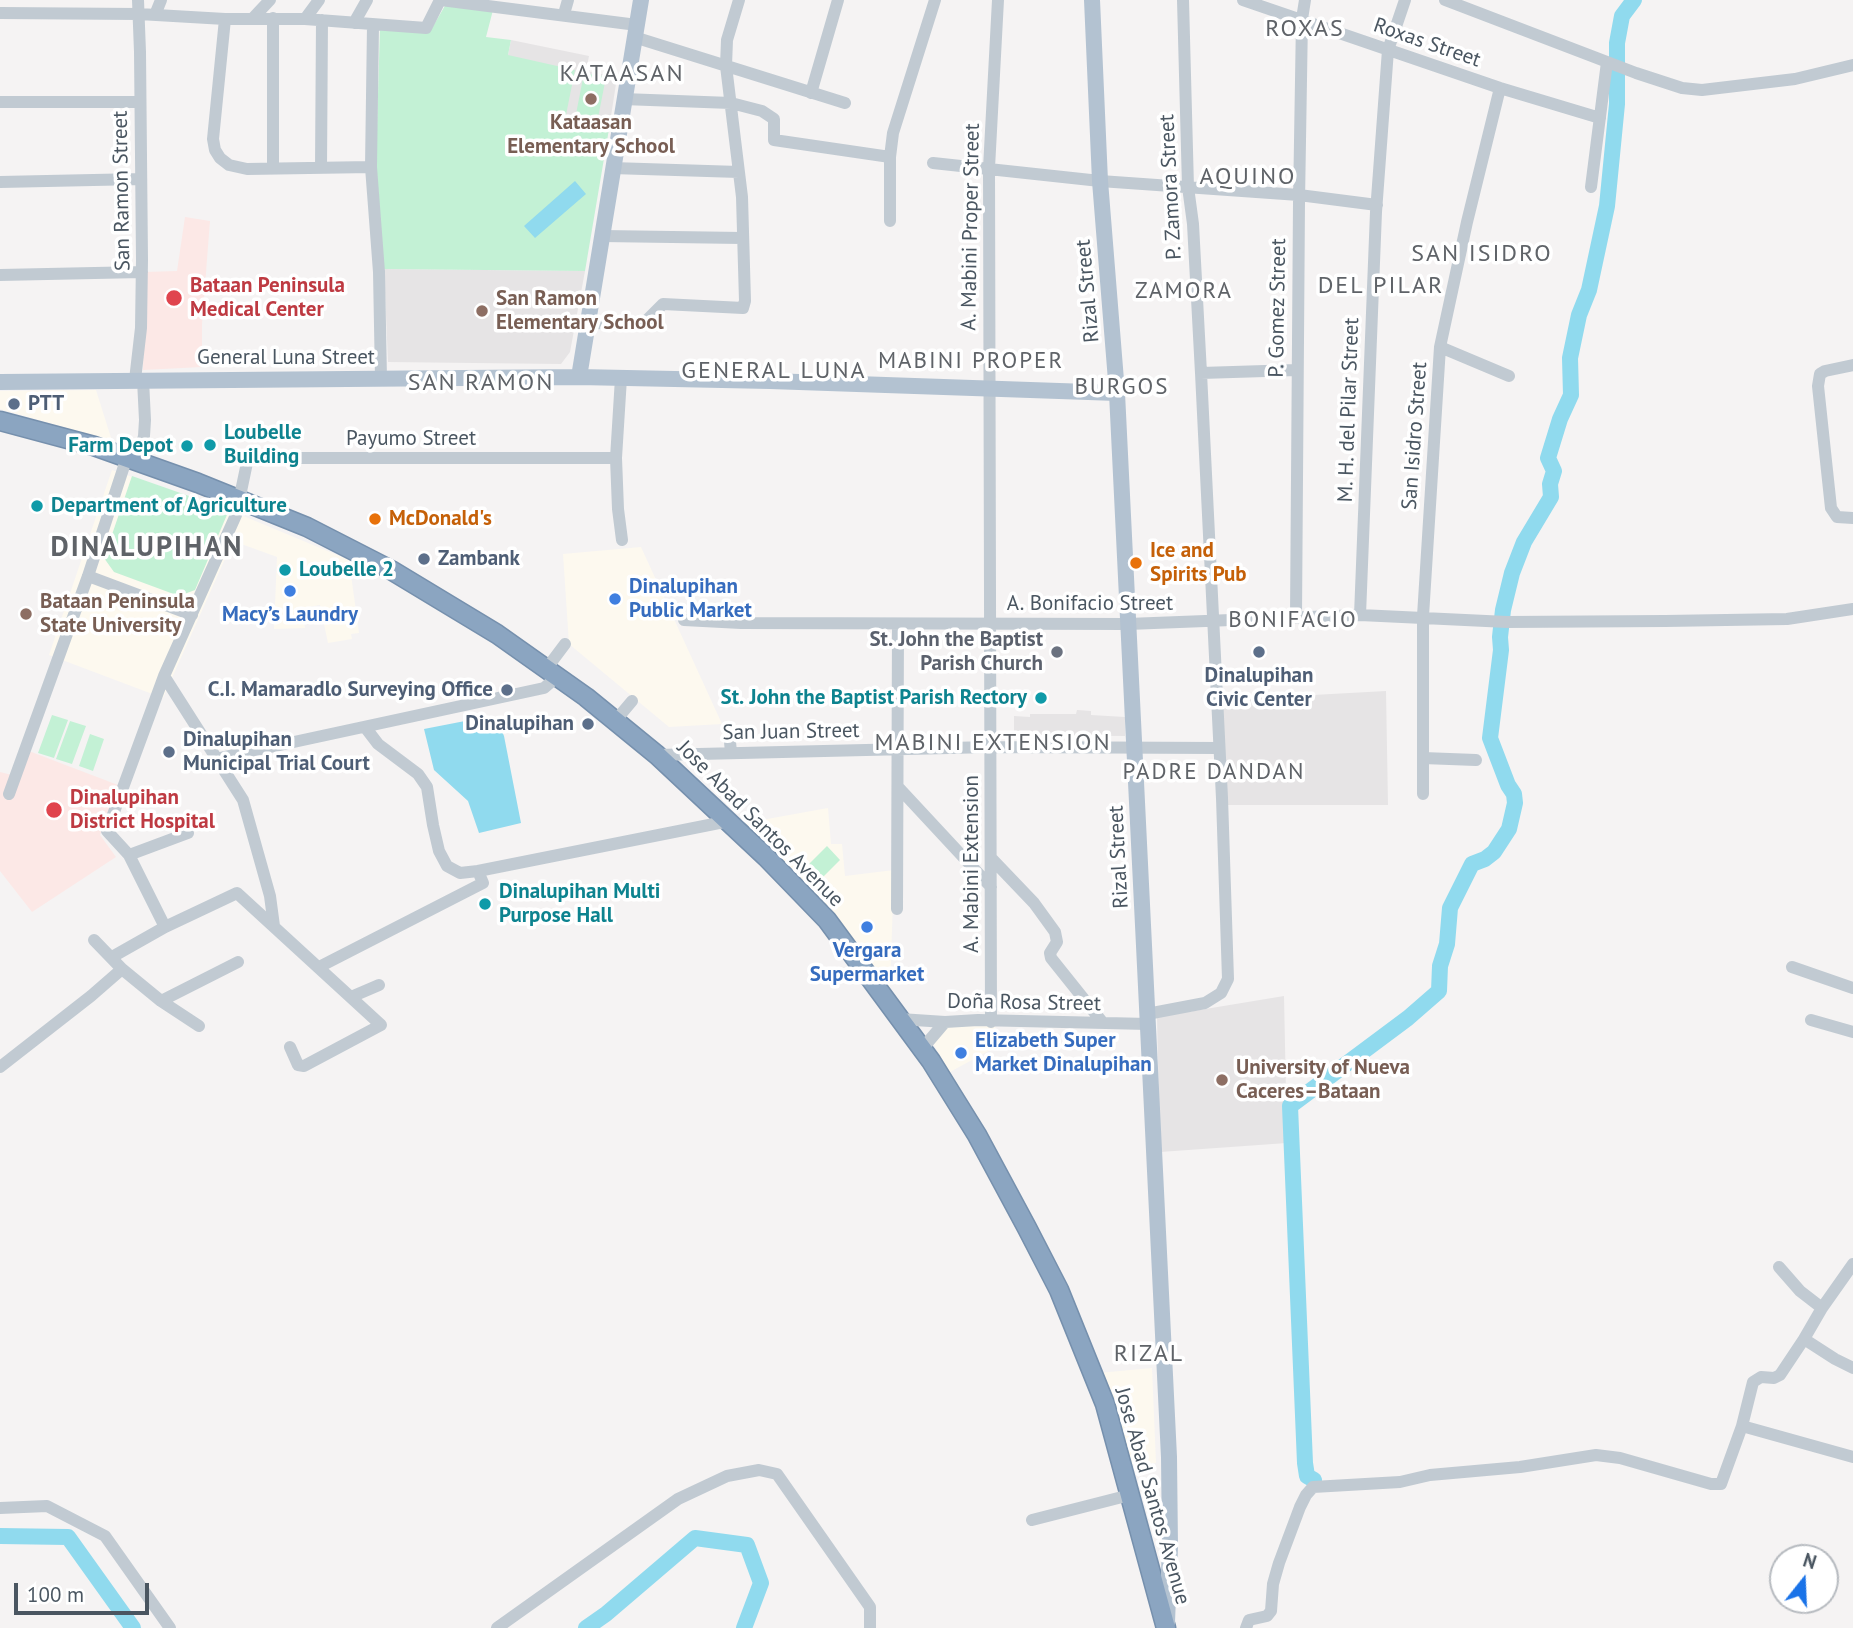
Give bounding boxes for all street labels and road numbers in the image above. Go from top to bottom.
street label: Roxas Street [1370,13,1484,73]
street label: San Ramon Street [108,111,136,271]
street label: P. Zamora Street [1155,114,1187,260]
street label: A. Mabini Proper Street [957,123,985,331]
street label: Rizal Street [1071,238,1105,344]
street label: P. Gomez Street [1264,238,1292,378]
street label: M. H. del Pilar Street [1333,317,1365,503]
street label: General Luna Street [197,345,375,371]
street label: San Isidro Street [1397,361,1433,511]
street label: Payumo Street [346,426,476,452]
street label: A. Bonifacio Street [1007,591,1173,617]
street label: San Juan Street [722,718,860,746]
street label: Jose Abad Santos Avenue [672,736,848,912]
street label: A. Mabini Extension [959,775,985,953]
street label: Rizal Street [1104,805,1134,909]
street label: Doña Rosa Street [947,989,1101,1017]
street label: Jose Abad Santos Avenue [1109,1385,1195,1607]

